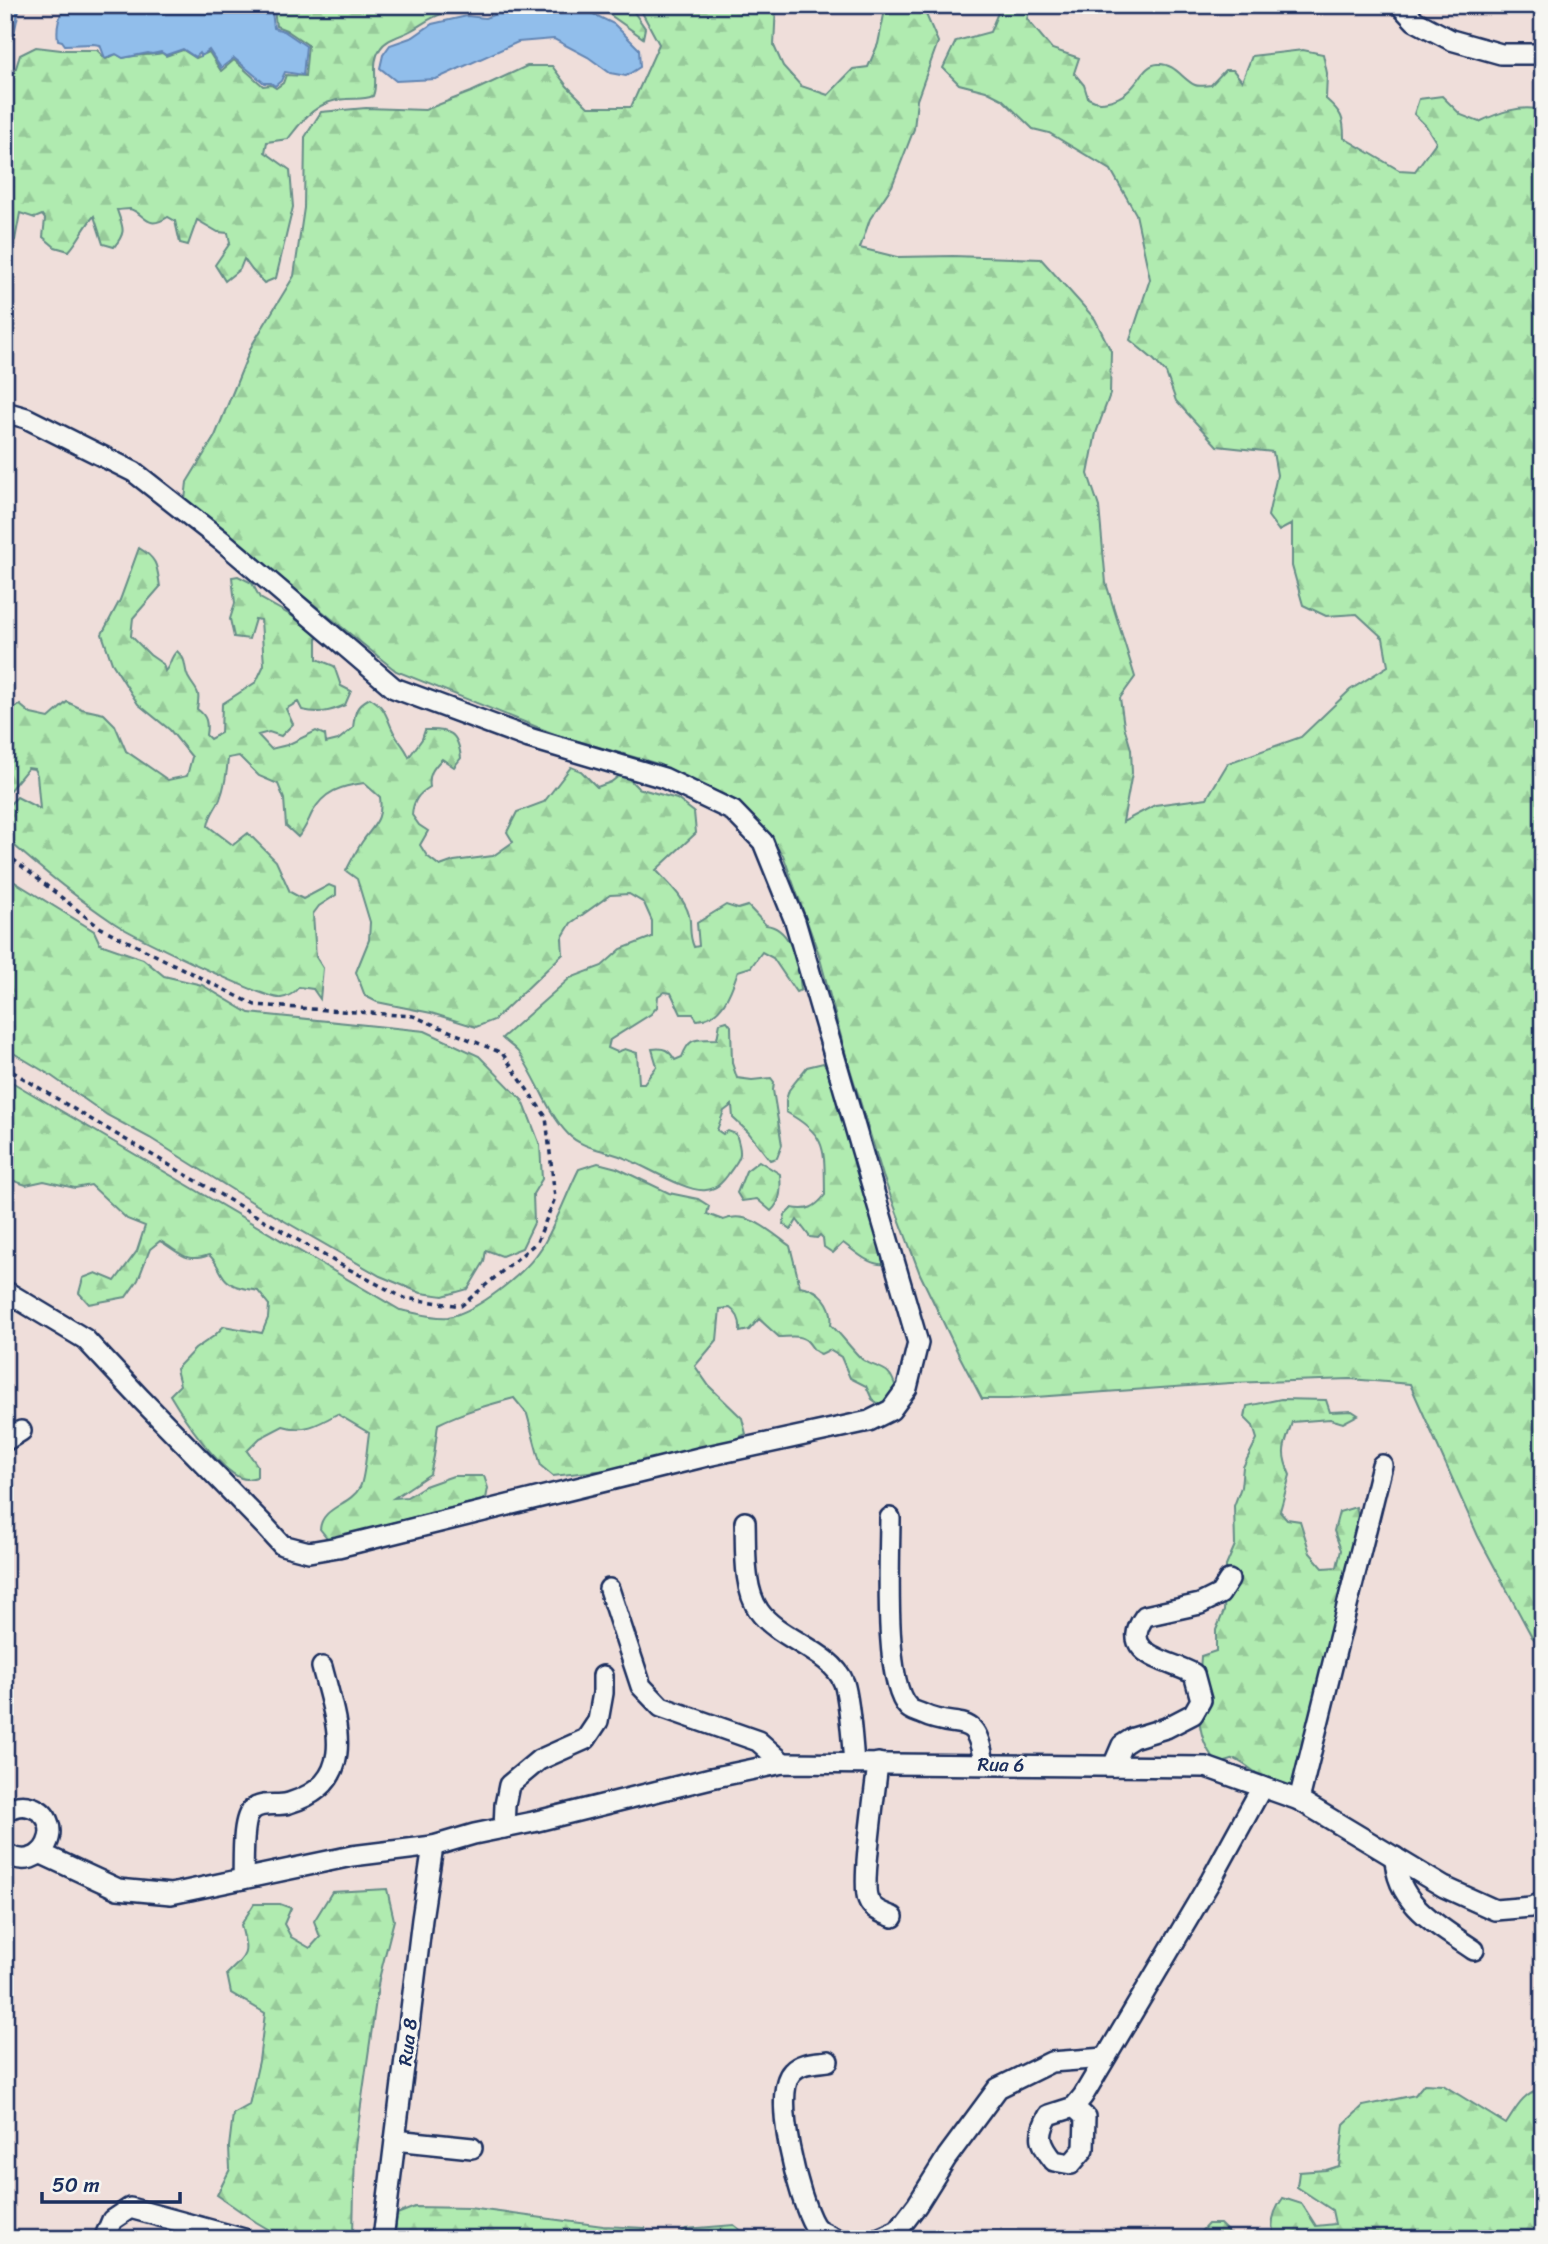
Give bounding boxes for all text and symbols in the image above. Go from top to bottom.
street label: Rua 6 [977,1748,1025,1781]
street label: Rua 8 [388,2016,427,2068]
scale bar [42,2160,180,2204]
text: 50 m [52,2166,100,2204]

